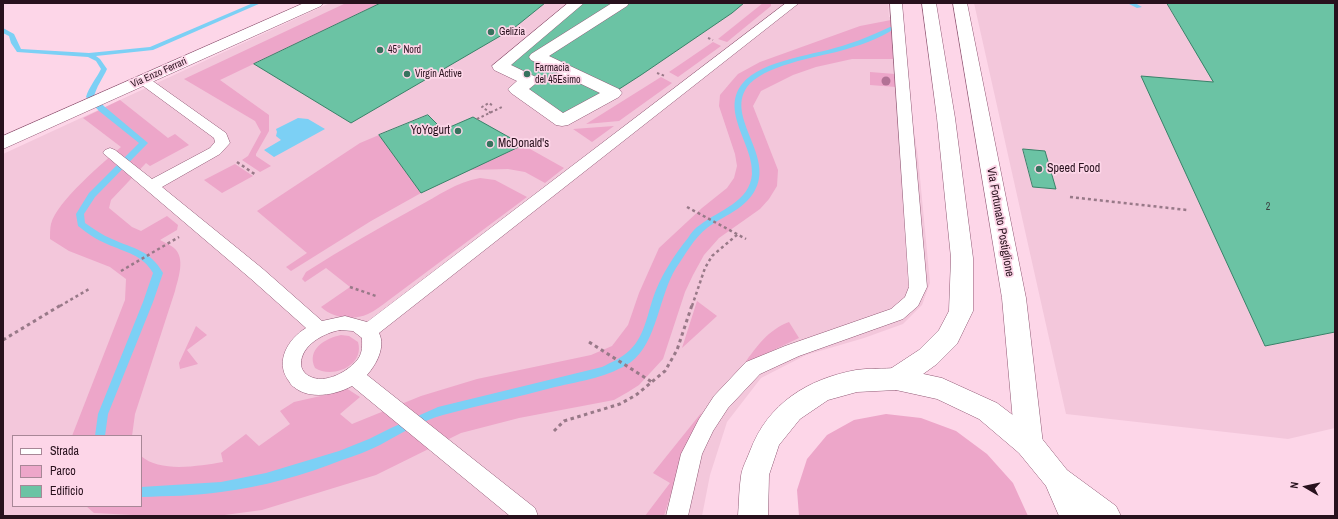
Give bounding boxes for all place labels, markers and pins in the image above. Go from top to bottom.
place label: Gelizia [499,26,525,38]
marker: Gelizia [486,27,496,37]
place label: 45° Nord [388,44,421,56]
marker: 45° Nord [375,45,385,55]
place label: Farmacia del 45Esimo [535,62,581,86]
place label: Virgin Active [415,68,462,80]
marker: Virgin Active [402,69,412,79]
marker: Farmacia del 45Esimo [522,69,532,79]
place label: YoYogurt [411,124,450,138]
marker: YoYogurt [453,126,463,136]
place label: McDonald's [498,137,549,151]
marker: McDonald's [485,139,495,149]
place label: Speed Food [1047,162,1100,176]
marker: Speed Food [1034,164,1044,174]

